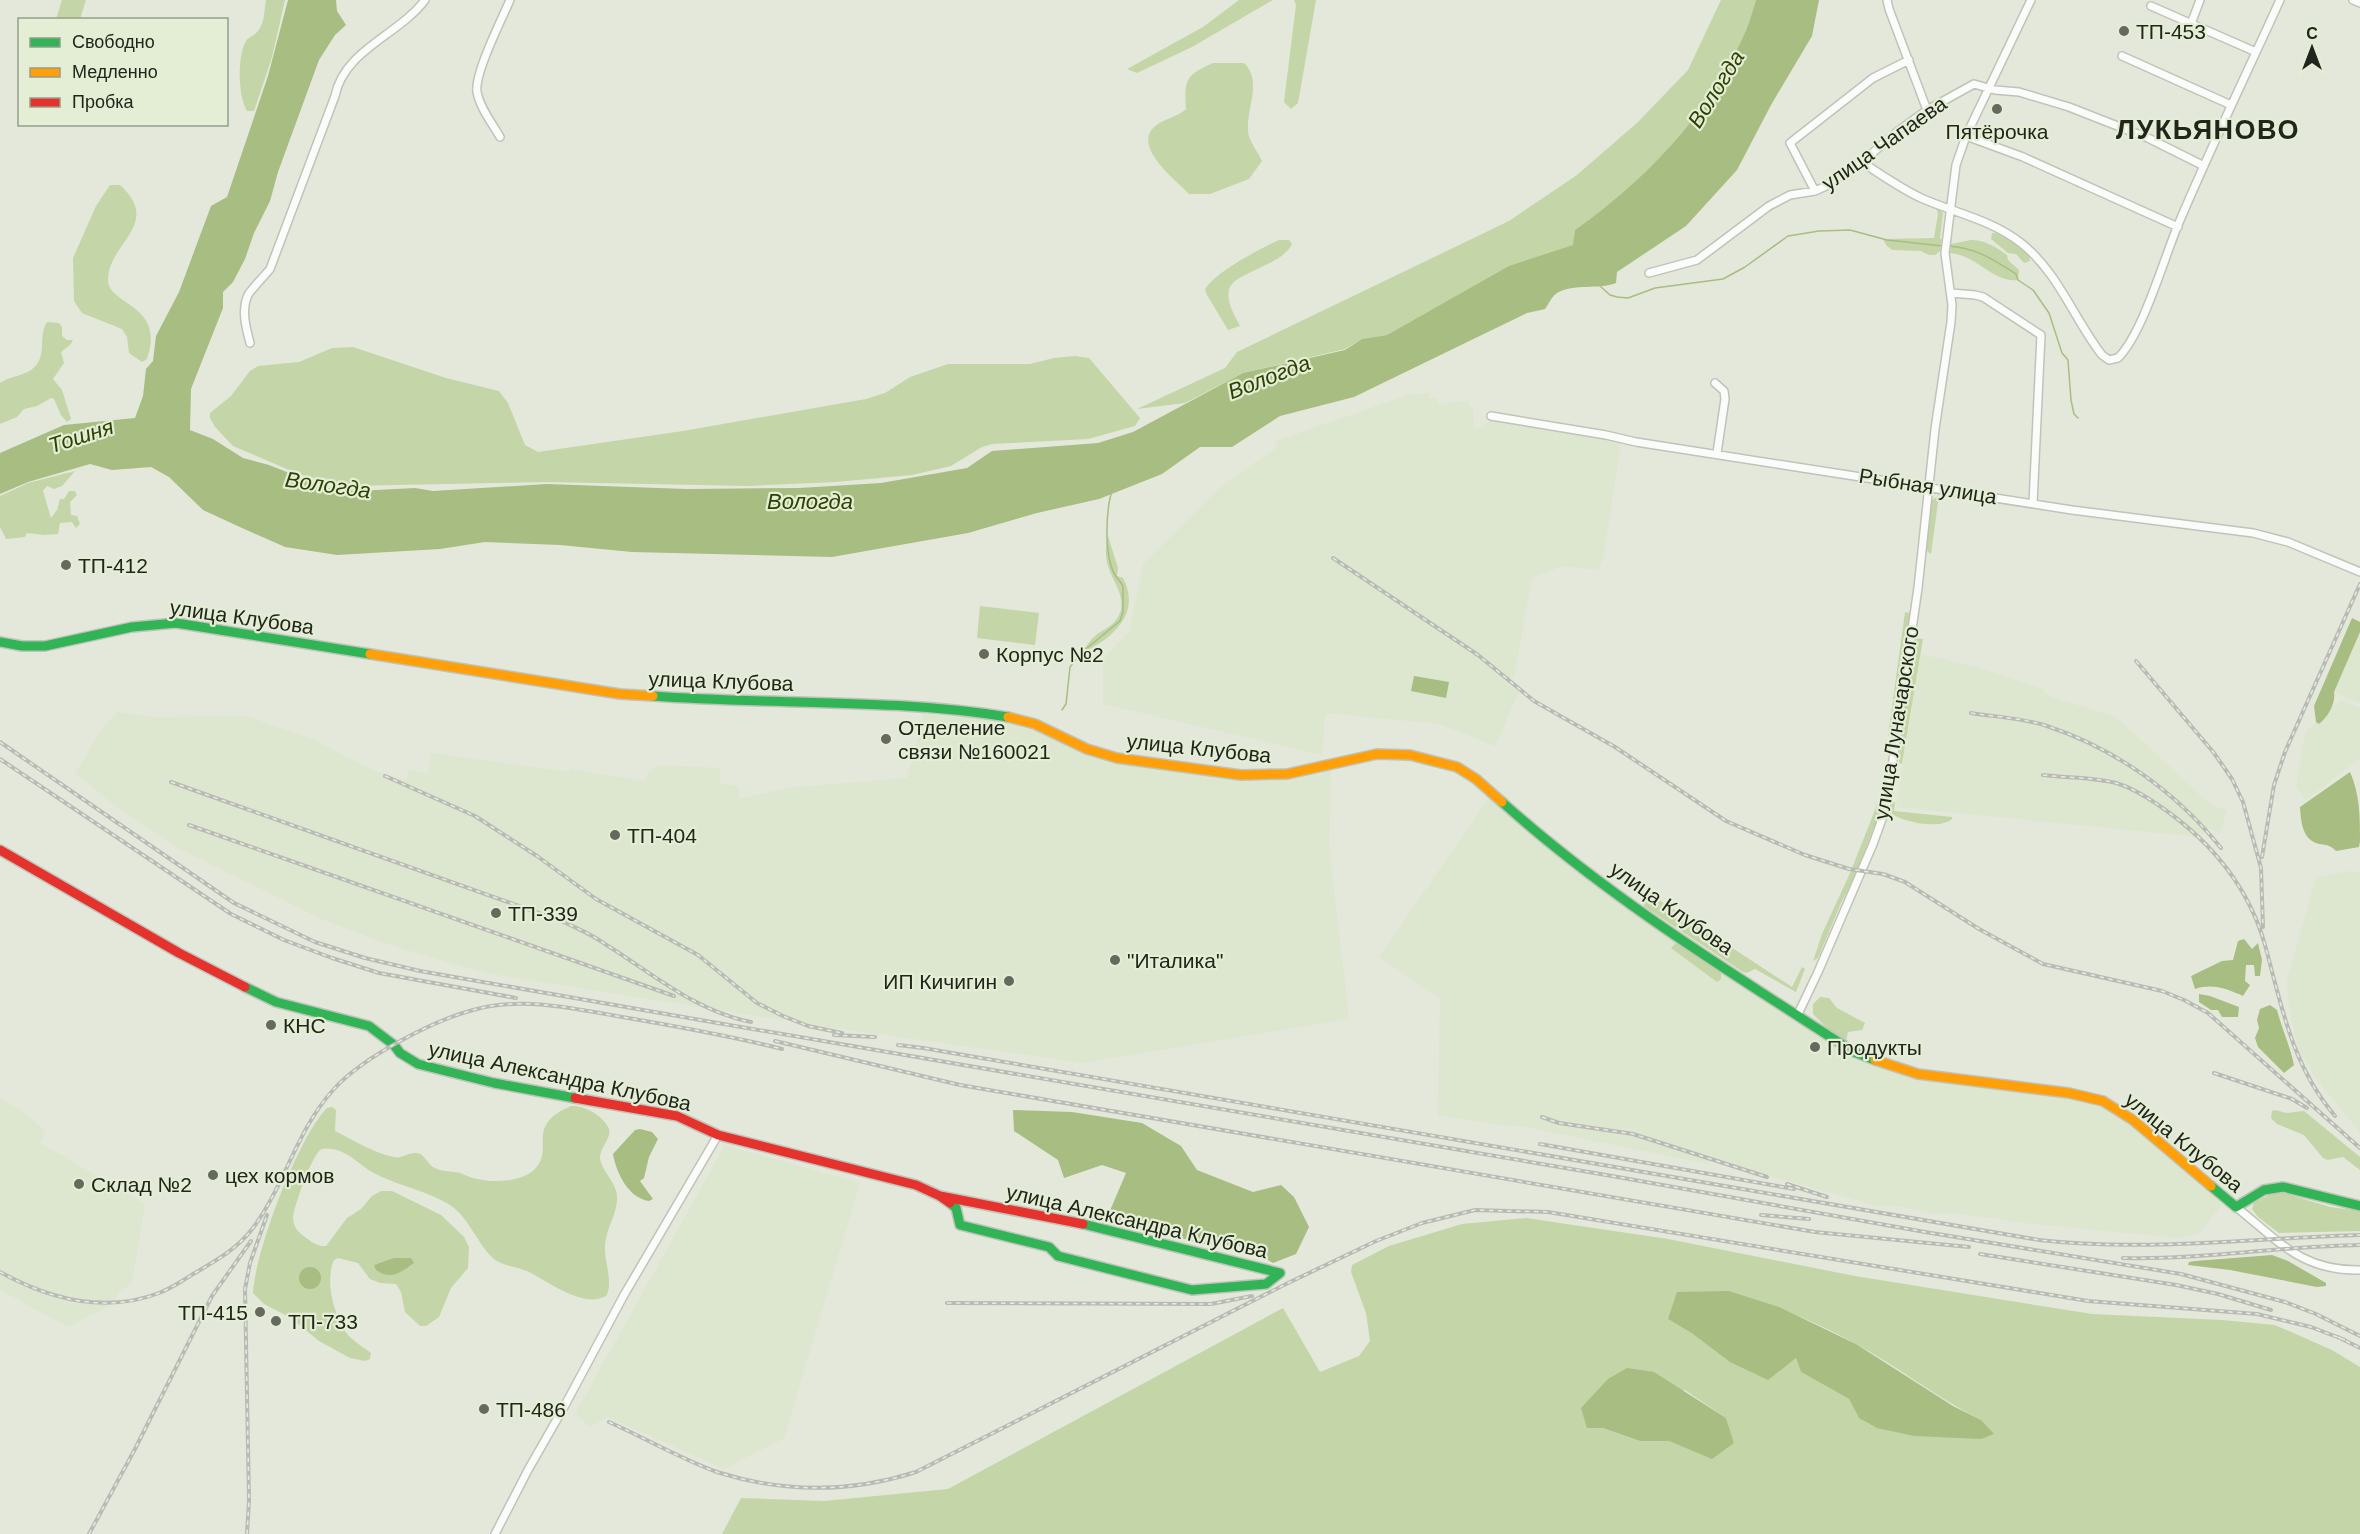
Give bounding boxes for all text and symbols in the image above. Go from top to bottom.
legend [18,18,228,126]
north arrow [2282,18,2342,78]
place label: ТП-453 [2136,20,2206,43]
marker: ТП-453 [2117,24,2131,38]
text: С [2306,25,2318,42]
text: Свободно [72,32,155,52]
water label: Вологда [1683,46,1749,132]
text: Медленно [72,62,158,82]
street label: улица Чапаева [1817,91,1951,194]
text: Пробка [72,92,135,112]
marker: Пятёрочка [1990,102,2004,116]
district label: ЛУКЬЯНОВО [2116,115,2300,145]
place label: Пятёрочка [1946,120,2049,143]
water label: Вологда [1224,350,1314,404]
water label: Тошня [45,414,117,458]
street label: Рыбная улица [1857,464,1999,508]
water label: Вологда [284,467,372,503]
water label: Вологда [767,489,853,514]
place label: ТП-412 [78,554,148,577]
marker: ТП-412 [59,558,73,572]
street label: улица Клубова [169,596,316,639]
street label: улица Луначарского [1869,625,1923,821]
place label: Корпус №2 [996,643,1104,666]
marker: Корпус №2 [977,647,991,661]
street label: улица Клубова [648,667,794,695]
place label: Отделение связи №160021 [898,716,1051,763]
street label: улица Клубова [1126,729,1273,767]
marker: Отделение связи №160021 [879,732,893,746]
place label: ТП-404 [627,824,697,847]
marker: ТП-404 [608,828,622,842]
street label: улица Клубова [1606,857,1738,959]
place label: ТП-339 [508,902,578,925]
marker: ТП-339 [489,906,503,920]
place label: "Италика" [1127,949,1223,972]
marker: "Италика" [1108,953,1122,967]
place label: ИП Кичигин [883,970,997,993]
marker: ИП Кичигин [1002,974,1016,988]
place label: КНС [283,1014,326,1037]
marker: КНС [264,1018,278,1032]
place label: Продукты [1827,1036,1922,1059]
street label: улица Александра Клубова [427,1037,694,1115]
marker: Продукты [1808,1040,1822,1054]
street label: улица Клубова [2120,1087,2248,1197]
place label: цех кормов [225,1164,334,1187]
marker: цех кормов [206,1168,220,1182]
place label: Склад №2 [91,1173,192,1196]
marker: Склад №2 [72,1177,86,1191]
street label: улица Александра Клубова [1004,1180,1270,1262]
place label: ТП-415 [178,1301,248,1324]
marker: ТП-415 [253,1305,267,1319]
place label: ТП-733 [288,1310,358,1333]
marker: ТП-733 [269,1314,283,1328]
place label: ТП-486 [496,1398,566,1421]
marker: ТП-486 [477,1402,491,1416]

